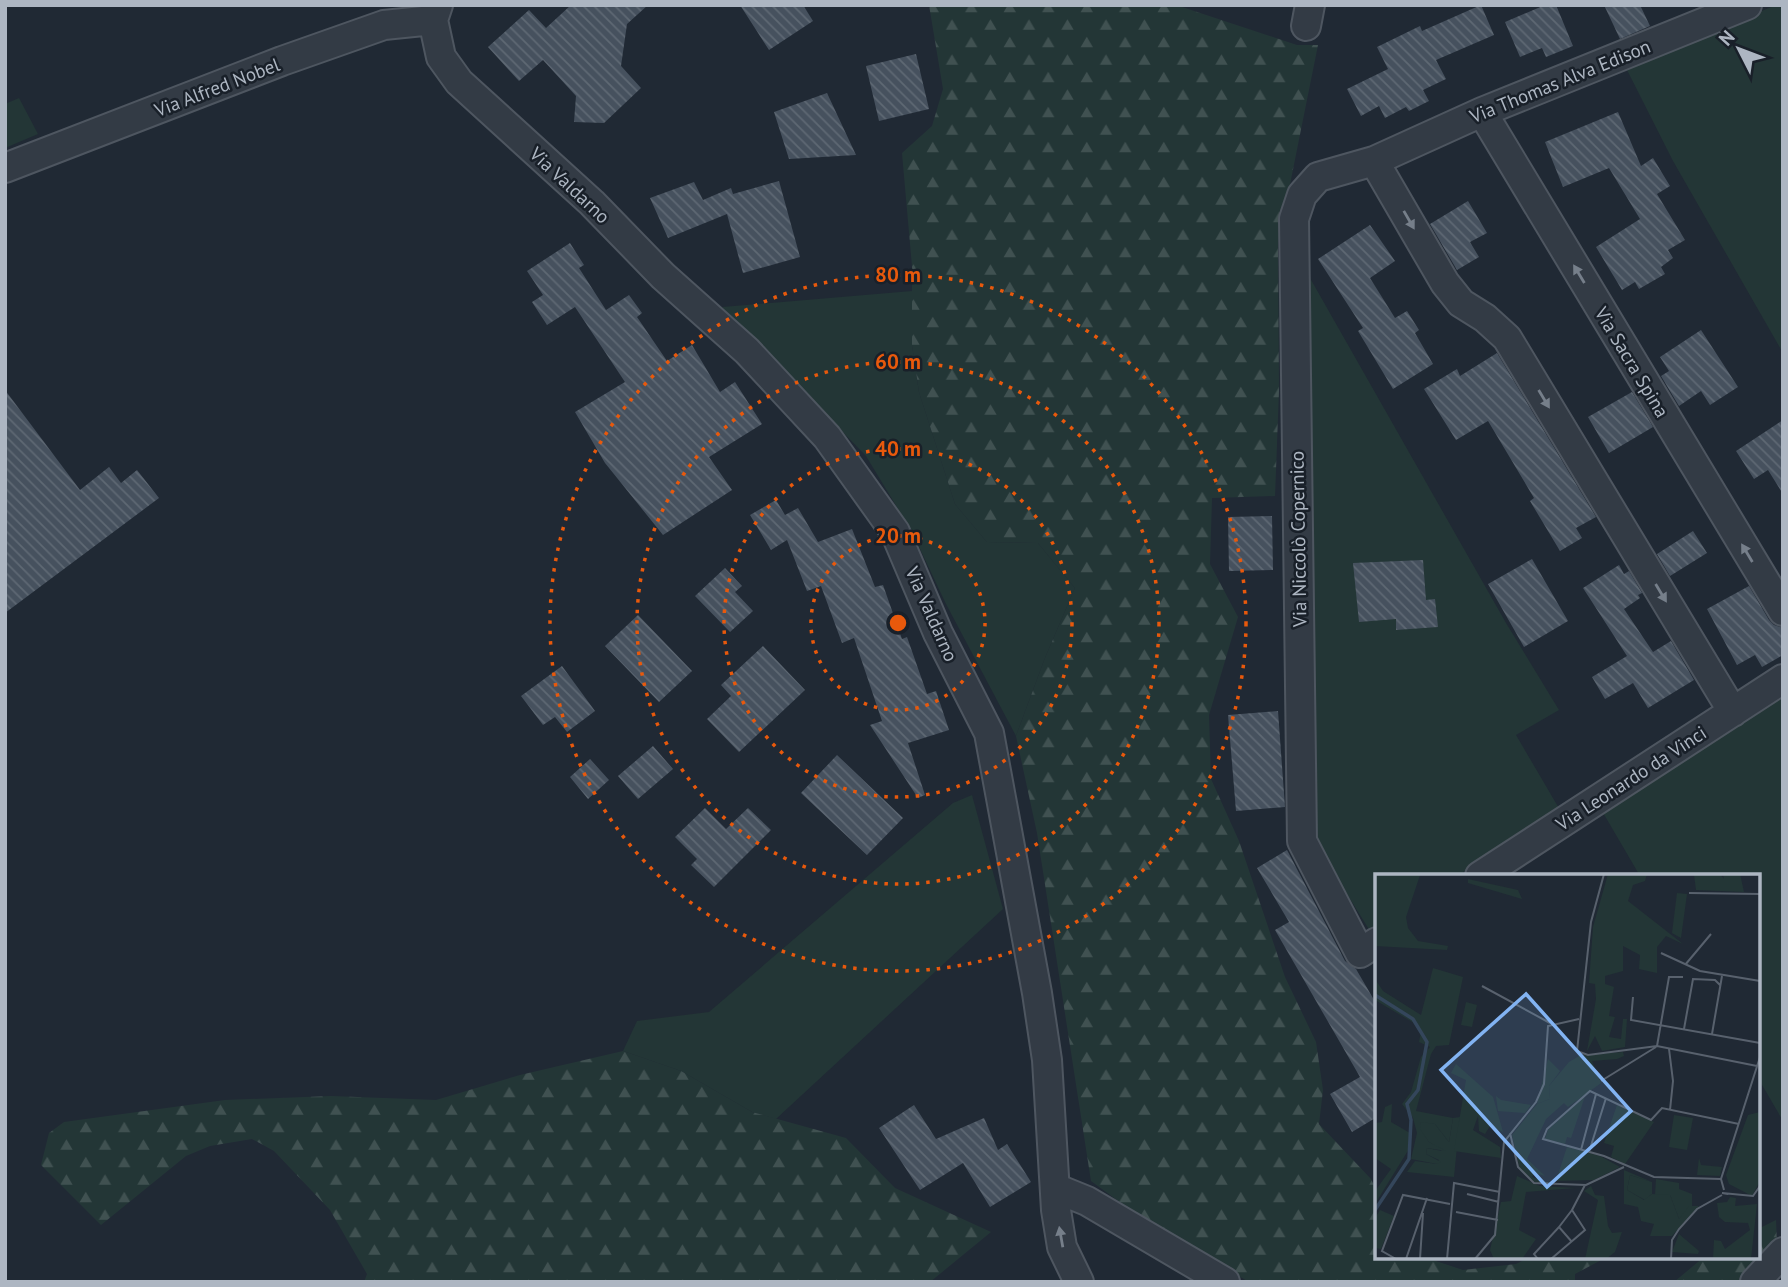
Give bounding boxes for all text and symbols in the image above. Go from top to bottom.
north arrow [1704,14,1774,84]
text: N [1713,25,1739,50]
street label: Via Thomas Alva Edison [1465,34,1654,129]
street label: Via Alfred Nobel [150,52,283,122]
street label: Via Valdarno [524,141,615,228]
one-way arrow [1403,210,1415,229]
text: 80 m [875,261,921,288]
one-way arrow [1573,265,1586,284]
street label: Via Sacra Spina [1589,302,1674,422]
text: 60 m [875,348,921,375]
one-way arrow [1537,389,1550,408]
text: 40 m [875,435,921,462]
street label: Via Niccolò Copernico [1284,451,1312,628]
text: 20 m [875,522,921,549]
one-way arrow [1741,543,1754,562]
street label: Via Valdarno [900,562,964,665]
one-way arrow [1655,584,1668,603]
centre of rings [886,611,910,635]
street label: Via Leonardo da Vinci [1550,720,1711,836]
inset map [1375,874,1760,1259]
one-way arrow [1055,1226,1066,1248]

